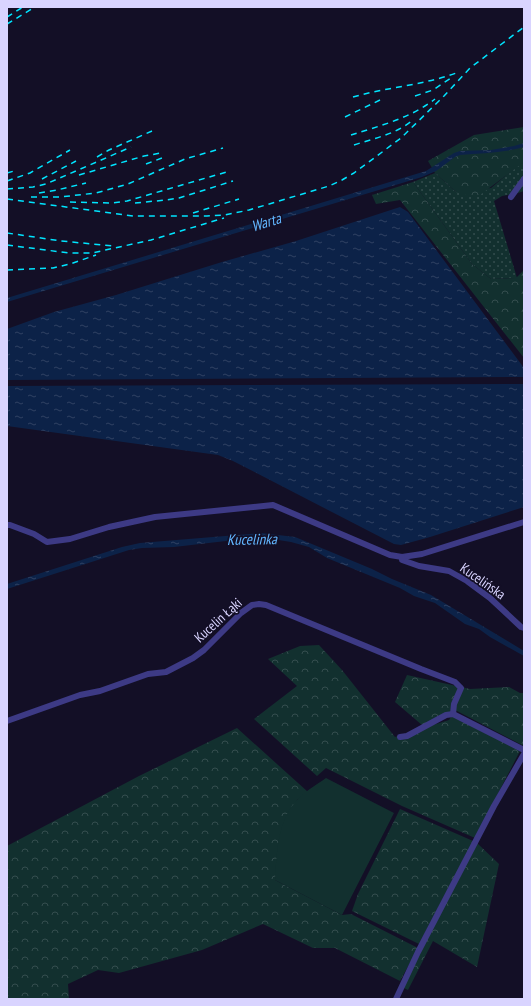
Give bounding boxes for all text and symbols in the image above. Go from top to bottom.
water label: Warta [249,208,284,235]
water label: Kucelinka [227,529,278,549]
street label: Kucelińska [457,559,509,603]
street label: Kucelin Łąki [190,594,246,646]

